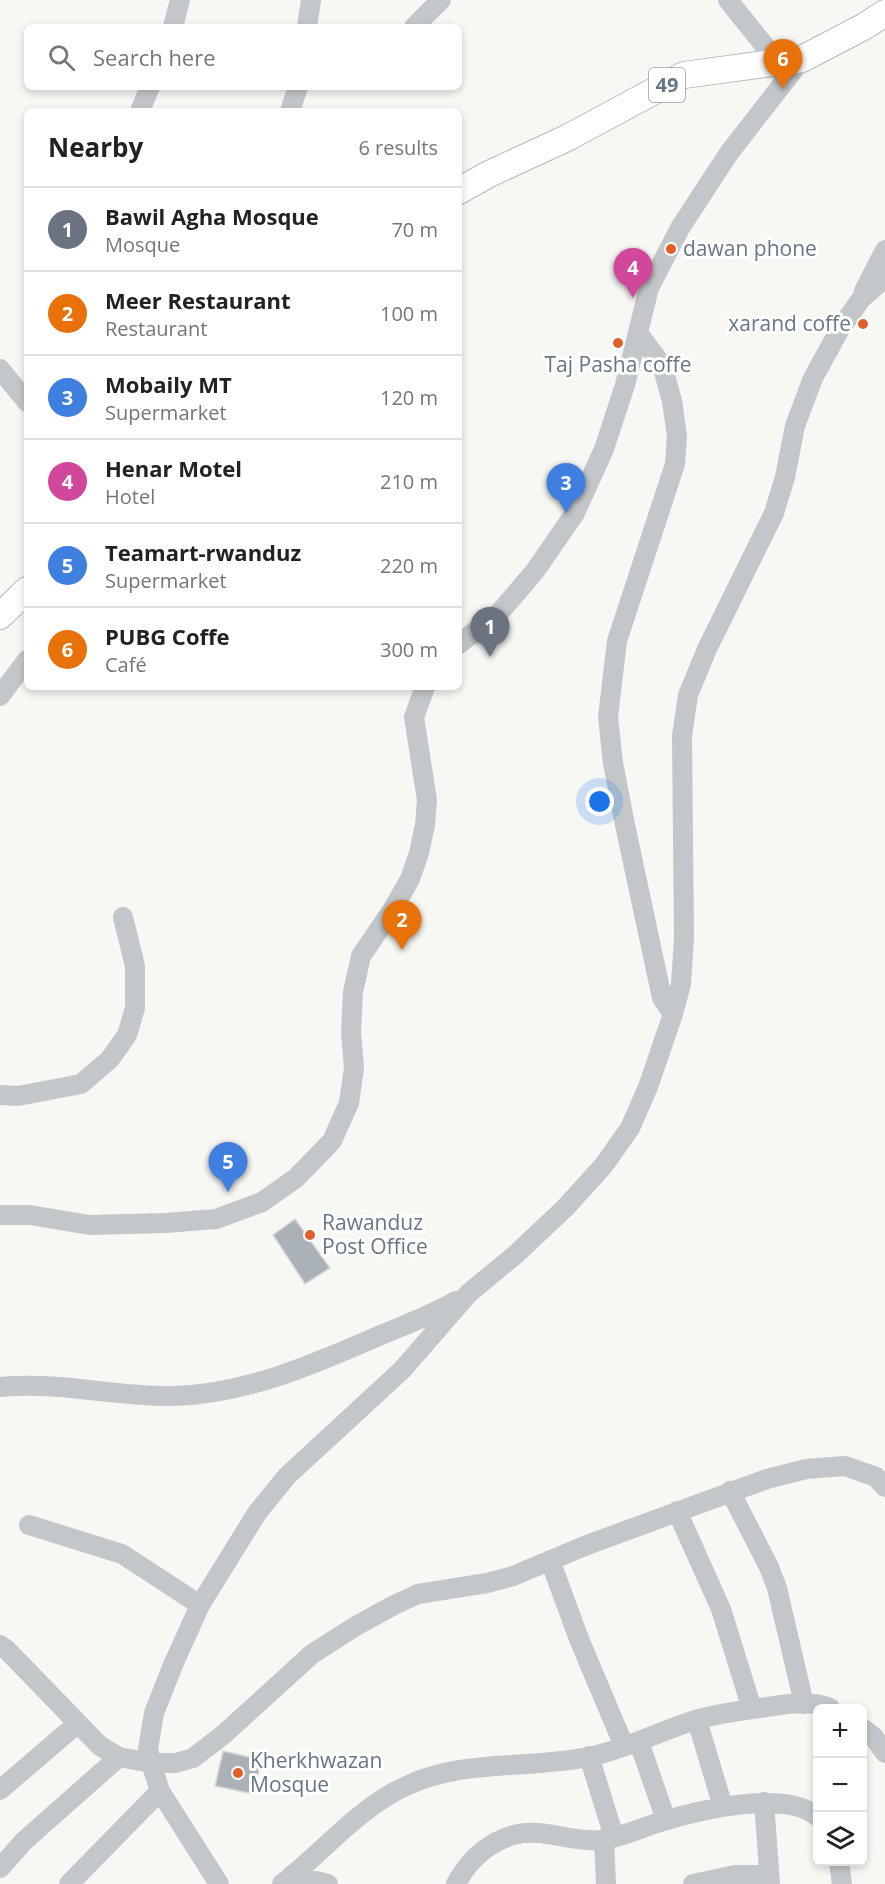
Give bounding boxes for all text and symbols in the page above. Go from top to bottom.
search box [24,24,462,90]
pin: 6 [764,40,802,89]
icon: search [45,41,78,74]
text: Search here [93,42,216,72]
road number: 49 [649,68,685,102]
text: Nearby [48,129,143,165]
text: 6 results [358,134,438,161]
text: Bawil Agha Mosque [105,201,319,231]
text: 1 [62,216,73,243]
text: 70 m [391,216,438,243]
text: Mosque [105,231,180,258]
place label: dawan phone [683,234,817,262]
marker: dawan phone [664,242,678,256]
pin: 4 [614,248,652,298]
text: Meer Restaurant [105,285,291,315]
text: 2 [62,300,73,327]
text: 100 m [380,300,438,327]
place label: xarand coffe [728,309,851,337]
text: Restaurant [105,315,207,342]
marker: xarand coffe [856,317,870,331]
marker: Taj Pasha coffe [611,336,625,350]
place label: Taj Pasha coffe [545,350,691,378]
text: Mobaily MT [105,369,232,399]
text: 3 [62,384,73,411]
text: 120 m [380,384,438,411]
text: Supermarket [105,399,227,426]
text: Henar Motel [105,453,242,483]
pin: 3 [546,464,586,513]
text: 4 [62,468,73,495]
text: 210 m [380,468,438,495]
text: Hotel [105,483,155,510]
text: Teamart-rwanduz [105,537,301,567]
text: 5 [62,552,73,579]
text: 220 m [380,552,438,579]
text: Supermarket [105,567,227,594]
pin: 1 [470,608,510,657]
text: PUBG Coffe [105,621,230,651]
text: 6 [62,636,73,663]
text: 300 m [380,636,438,663]
text: Café [105,651,147,678]
your location [585,787,614,816]
pin: 2 [382,900,422,950]
pin: 5 [208,1142,248,1192]
place label: Rawanduz Post Office [322,1208,428,1260]
marker: Rawanduz Post Office [303,1228,317,1242]
map controls [813,1704,867,1866]
button: + [813,1704,867,1758]
place label: Kherkhwazan Mosque [250,1746,382,1798]
button: − [813,1758,867,1812]
marker: Kherkhwazan Mosque [231,1766,245,1780]
button: layers [813,1812,867,1866]

